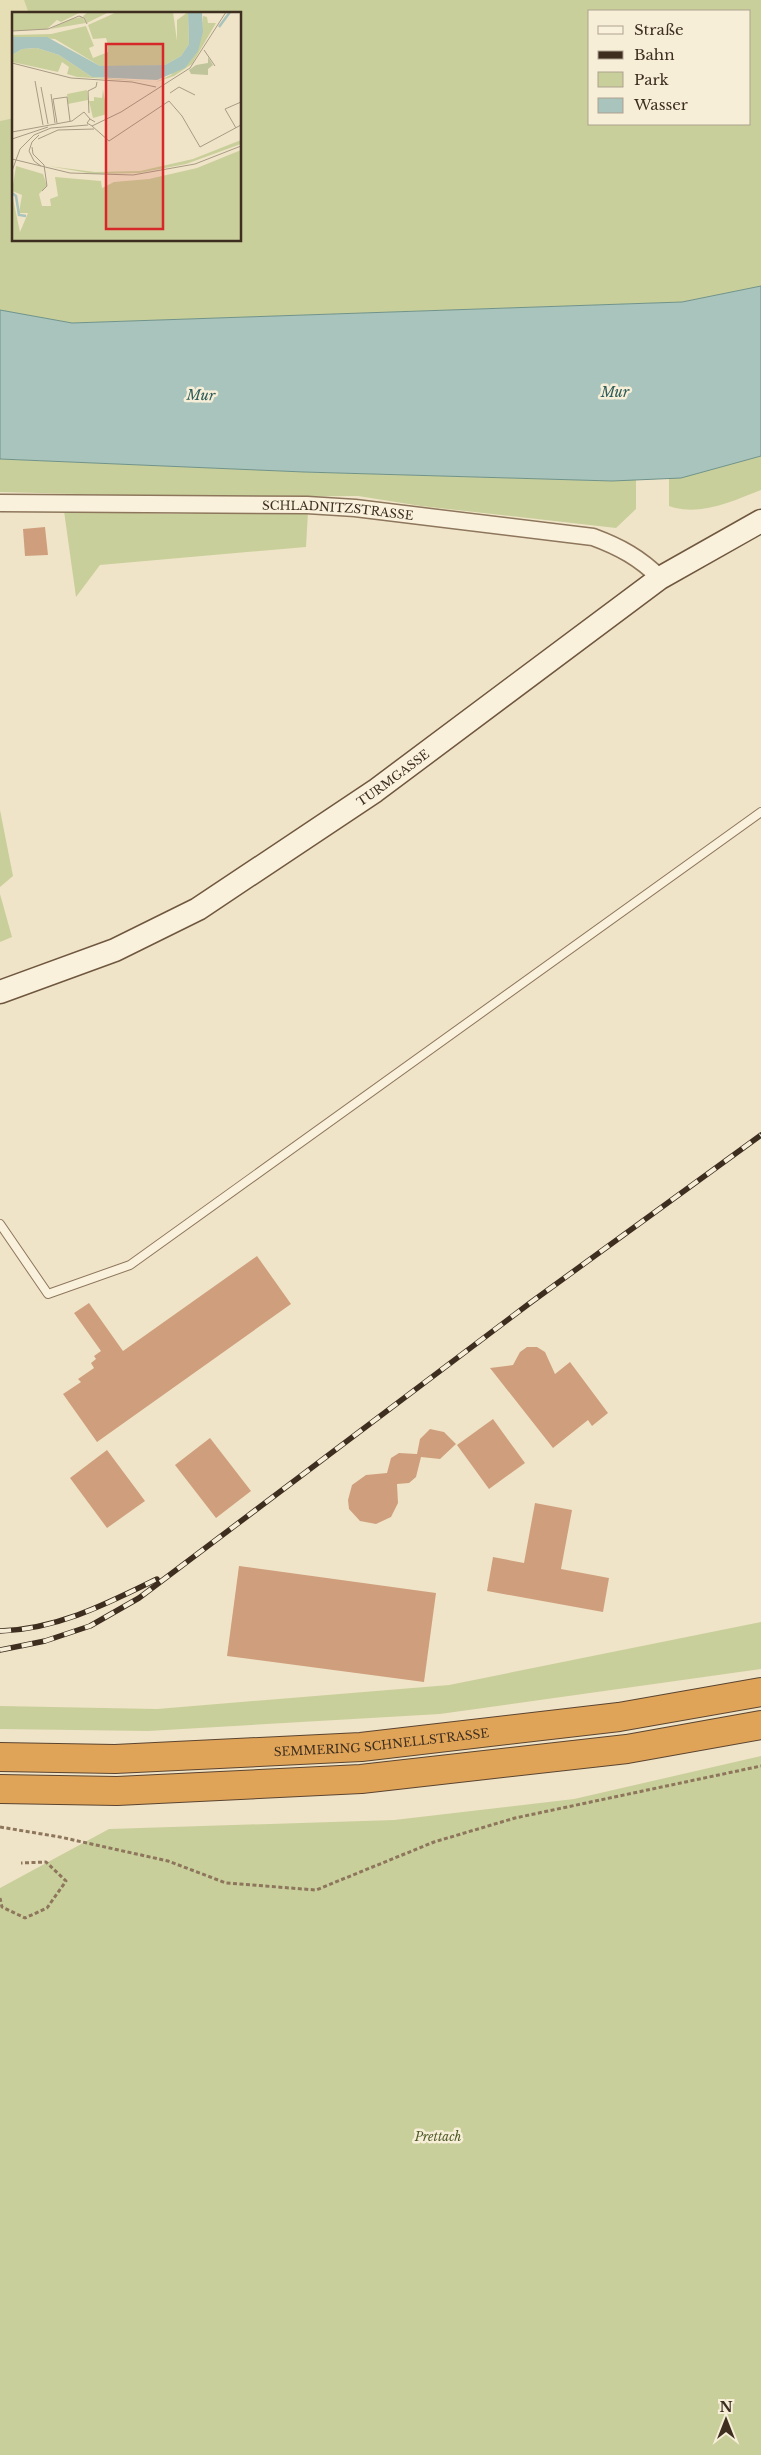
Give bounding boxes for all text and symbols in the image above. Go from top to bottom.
legend [588,10,751,125]
inset map [12,12,241,241]
text: Straße [634,20,684,39]
text: Bahn [634,45,674,64]
text: Park [634,70,670,89]
text: Wasser [633,95,689,114]
water label: Mur [600,383,630,401]
water label: Mur [186,386,216,404]
street label: SCHLADNITZSTRASSE [262,497,415,523]
street label: TURMGASSE [354,746,432,809]
street label: SEMMERING SCHNELLSTRASSE [273,1725,490,1759]
park label: Prettach [414,2129,461,2144]
north arrow [701,2395,751,2445]
text: N [719,2398,733,2416]

